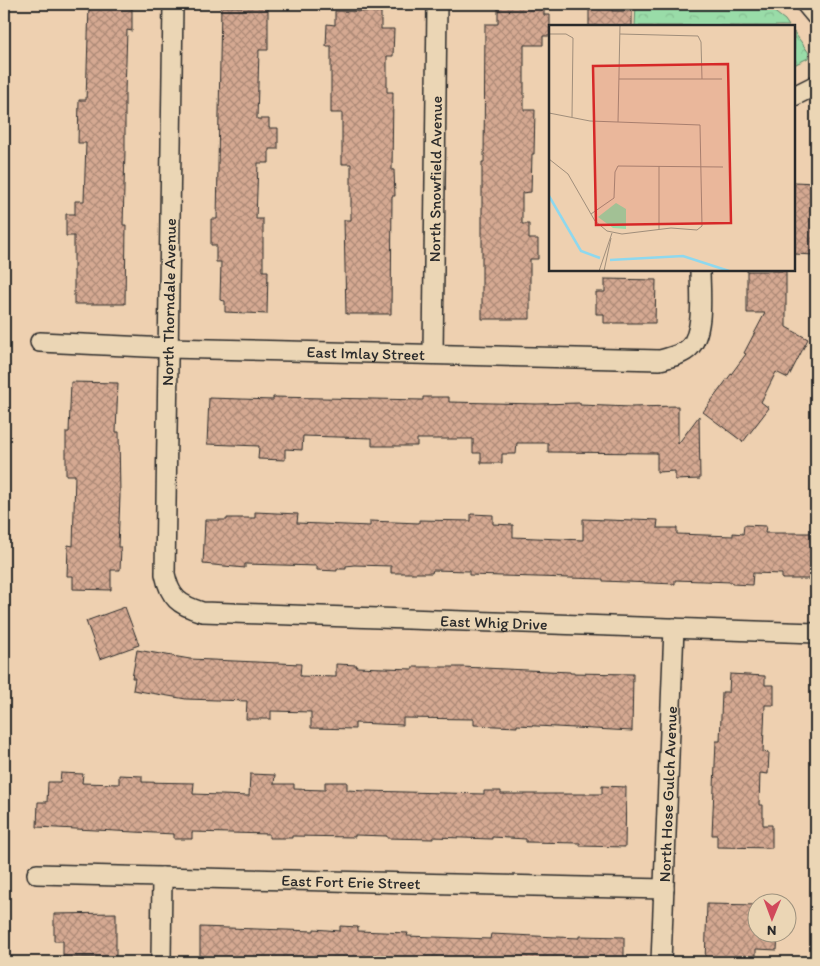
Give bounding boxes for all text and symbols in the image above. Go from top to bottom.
inset map [549,25,795,271]
street label: North Snowfield Avenue [425,96,445,262]
street label: North Thorndale Avenue [158,218,180,386]
street label: East Imlay Street [306,342,425,364]
street label: East Whig Drive [440,611,548,633]
street label: North Hose Gulch Avenue [655,705,680,883]
street label: East Fort Erie Street [281,870,421,893]
north arrow [748,894,798,944]
text: N [767,922,777,939]

